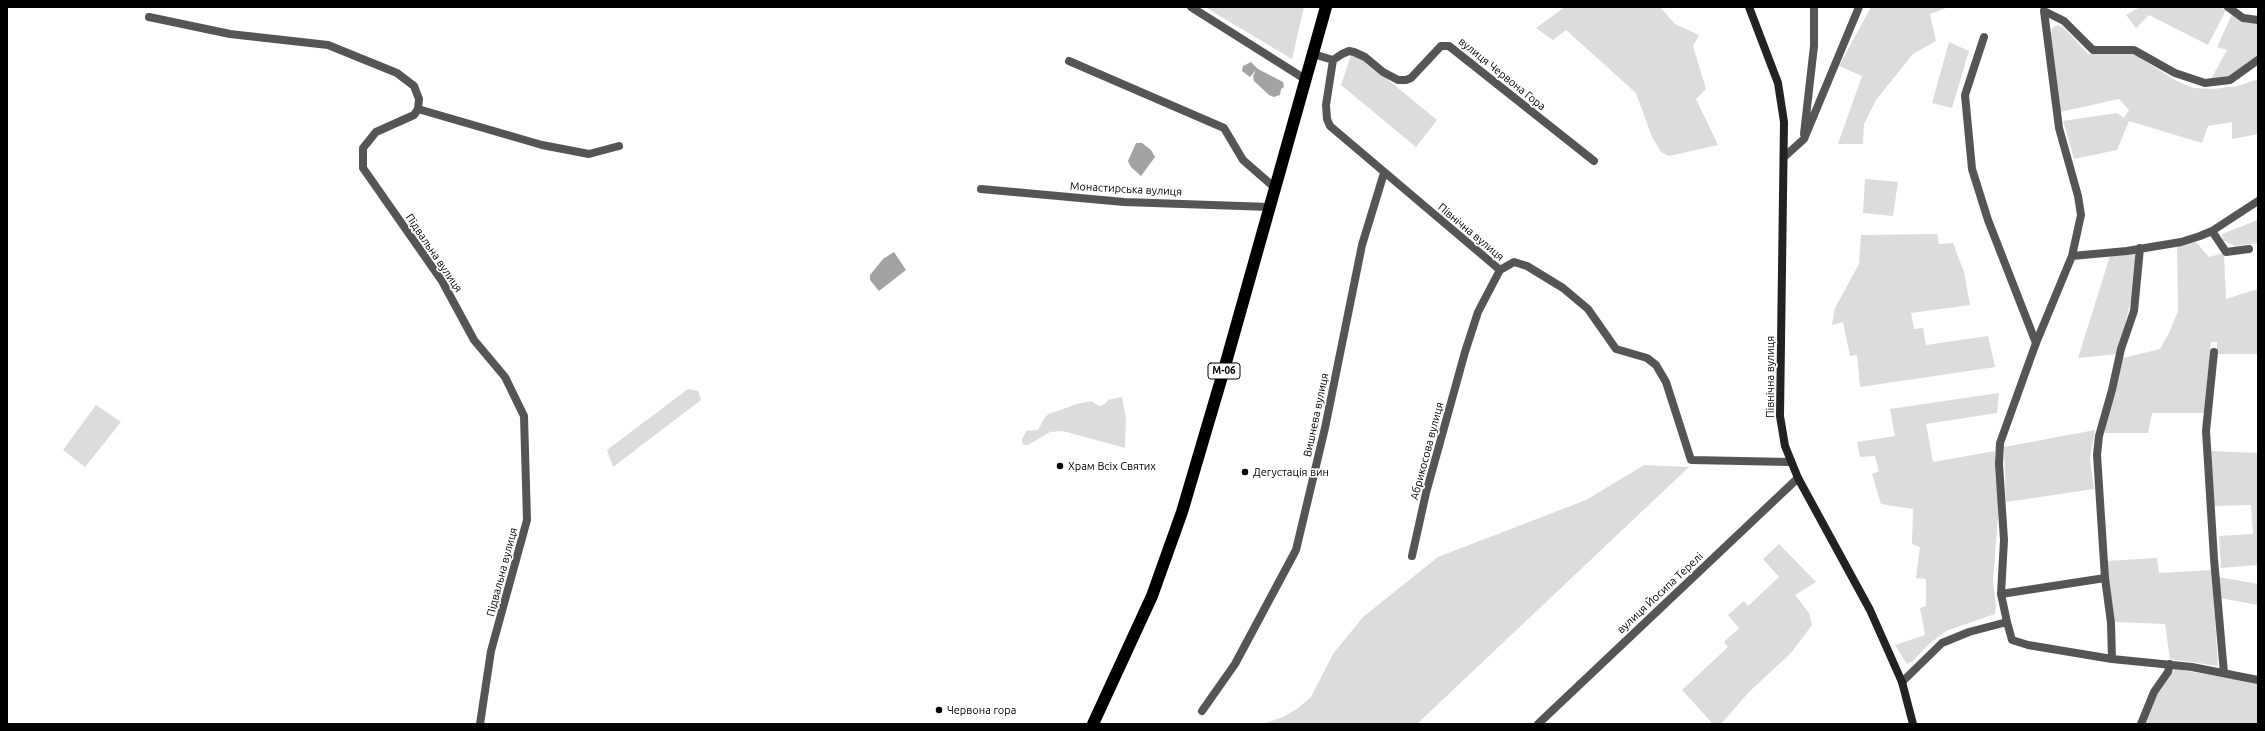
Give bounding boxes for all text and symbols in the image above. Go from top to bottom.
street label: вулиця Червона Гора [1456,35,1548,113]
street label: Монастирська вулиця [1070,179,1182,199]
street label: Північна вулиця [1435,201,1507,263]
street label: Підвальна вулиця [403,211,465,295]
street label: Північна вулиця [1763,336,1777,418]
road number: М-06 [1208,363,1240,379]
street label: Вишнева вулиця [1301,372,1331,458]
street label: Абрикосова вулиця [1408,401,1446,501]
place label: Храм Всіх Святих [1068,459,1156,473]
marker: Храм Всіх Святих [1055,461,1065,471]
place label: Дегустація вин [1253,465,1329,479]
marker: Дегустація вин [1240,467,1250,477]
street label: Підвальна вулиця [484,526,520,618]
street label: вулиця Йосипа Терелі [1614,550,1706,636]
place label: Червона гора [947,703,1016,717]
marker: Червона гора [934,705,944,715]

